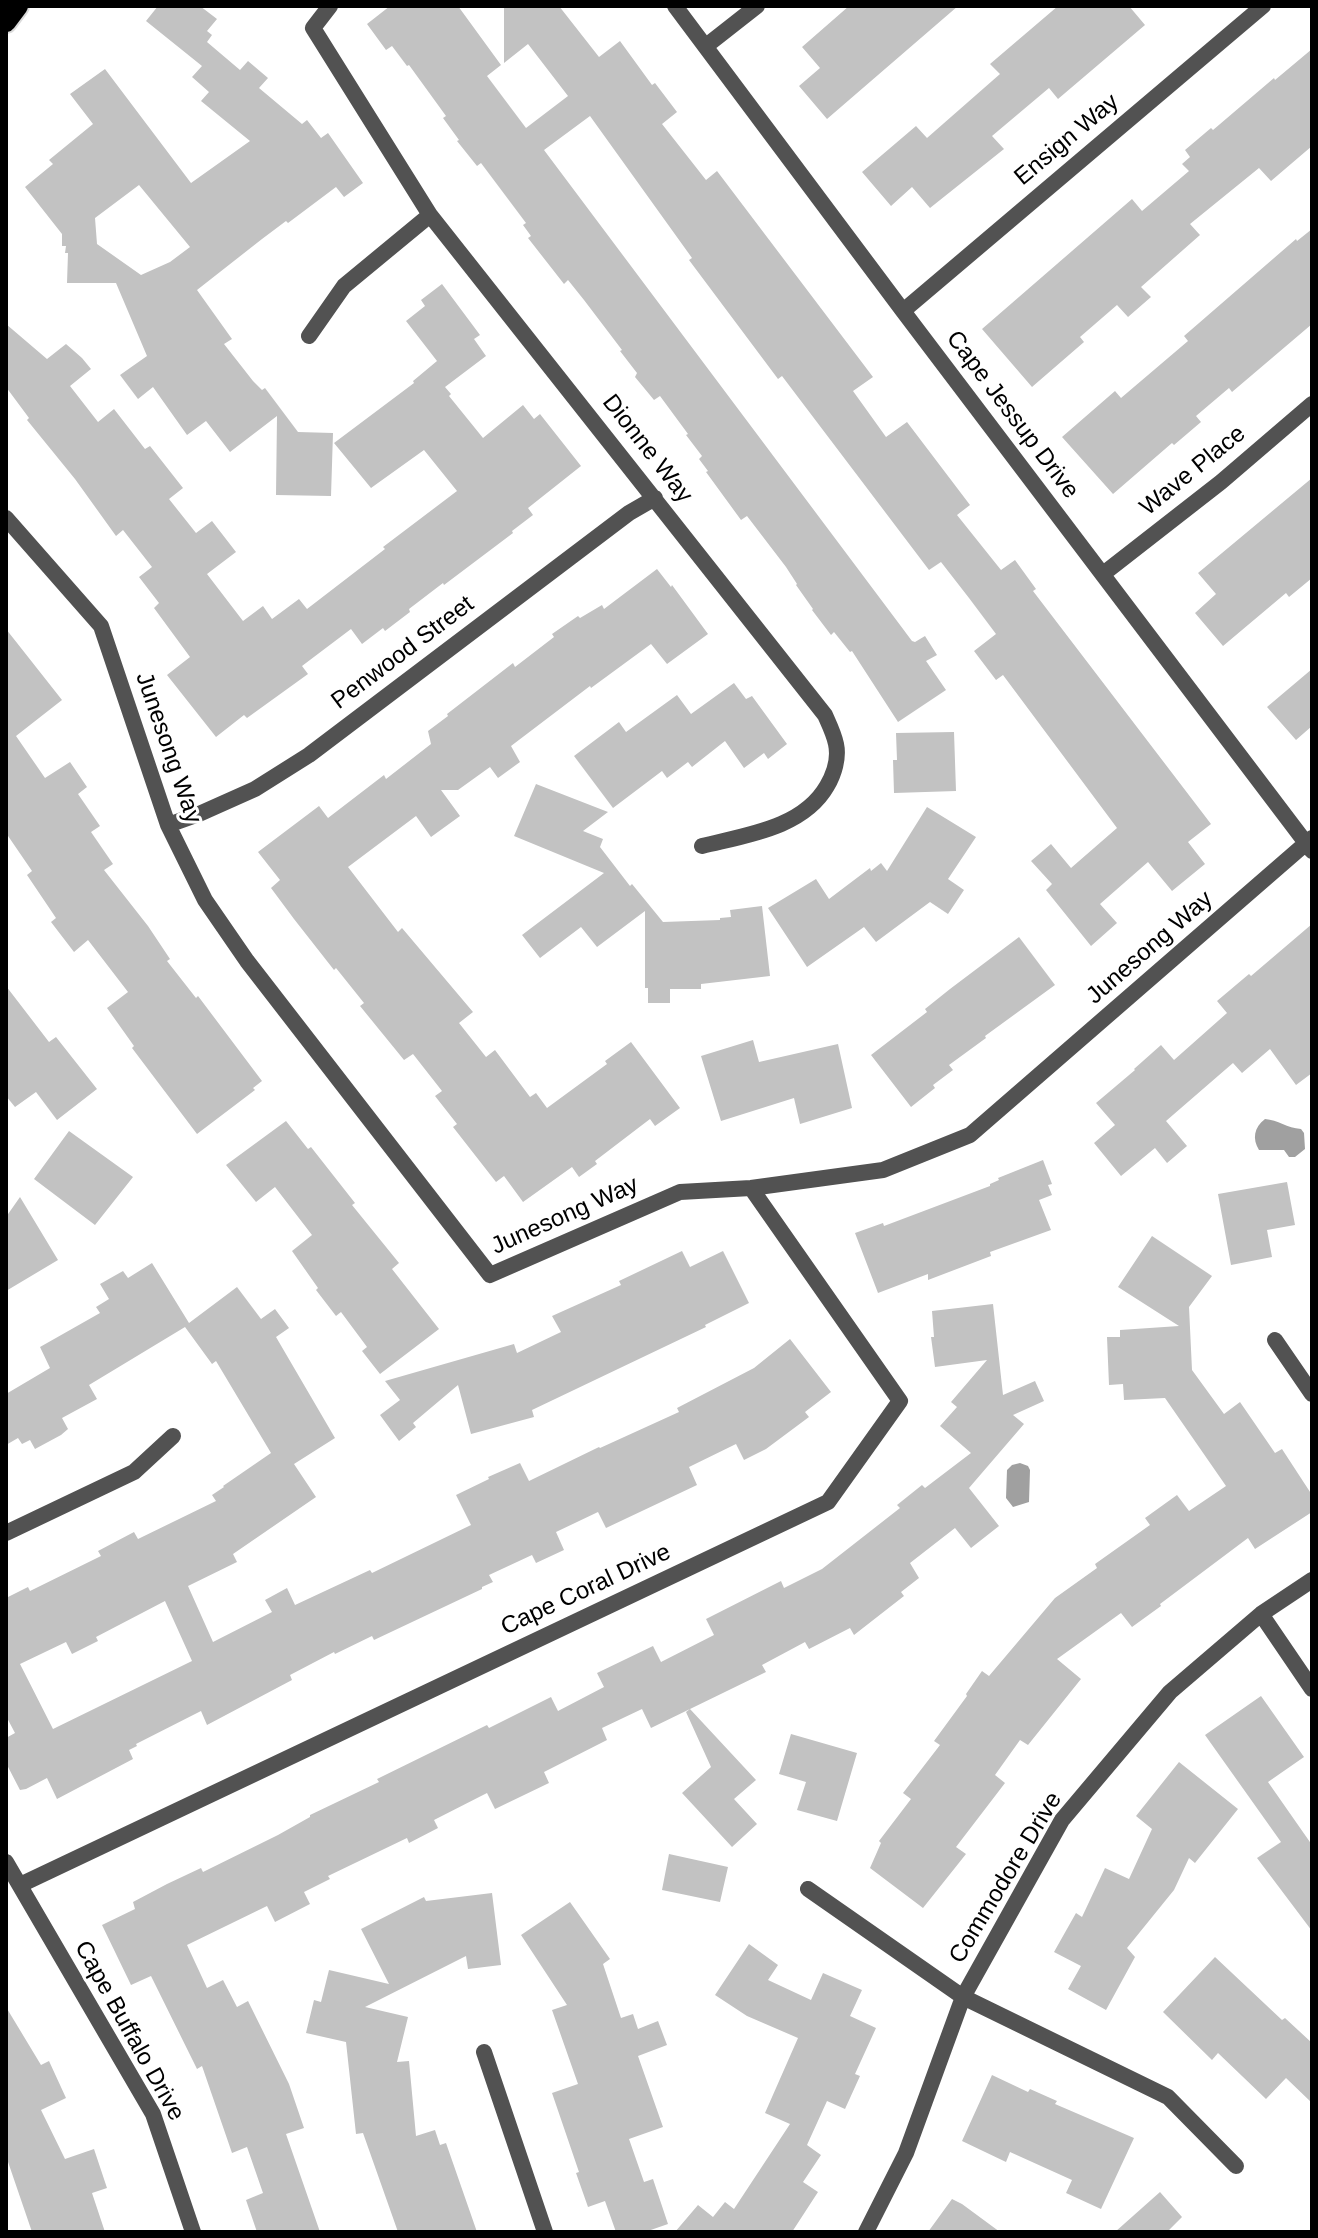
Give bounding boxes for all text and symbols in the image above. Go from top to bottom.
street label: Ensign Way [1009,88,1125,192]
street label: Cape Jessup Drive [939,325,1085,505]
street label: Dionne Way [596,389,698,509]
street label: Wave Place [1135,420,1251,522]
street label: Penwood Street [326,590,480,716]
street label: Junesong Way [129,669,207,827]
street label: Junesong Way [1081,885,1219,1011]
street label: Junesong Way [487,1171,643,1261]
street label: Cape Coral Drive [497,1538,675,1642]
street label: Commodore Drive [944,1787,1068,1969]
street label: Cape Buffalo Drive [68,1936,190,2126]

